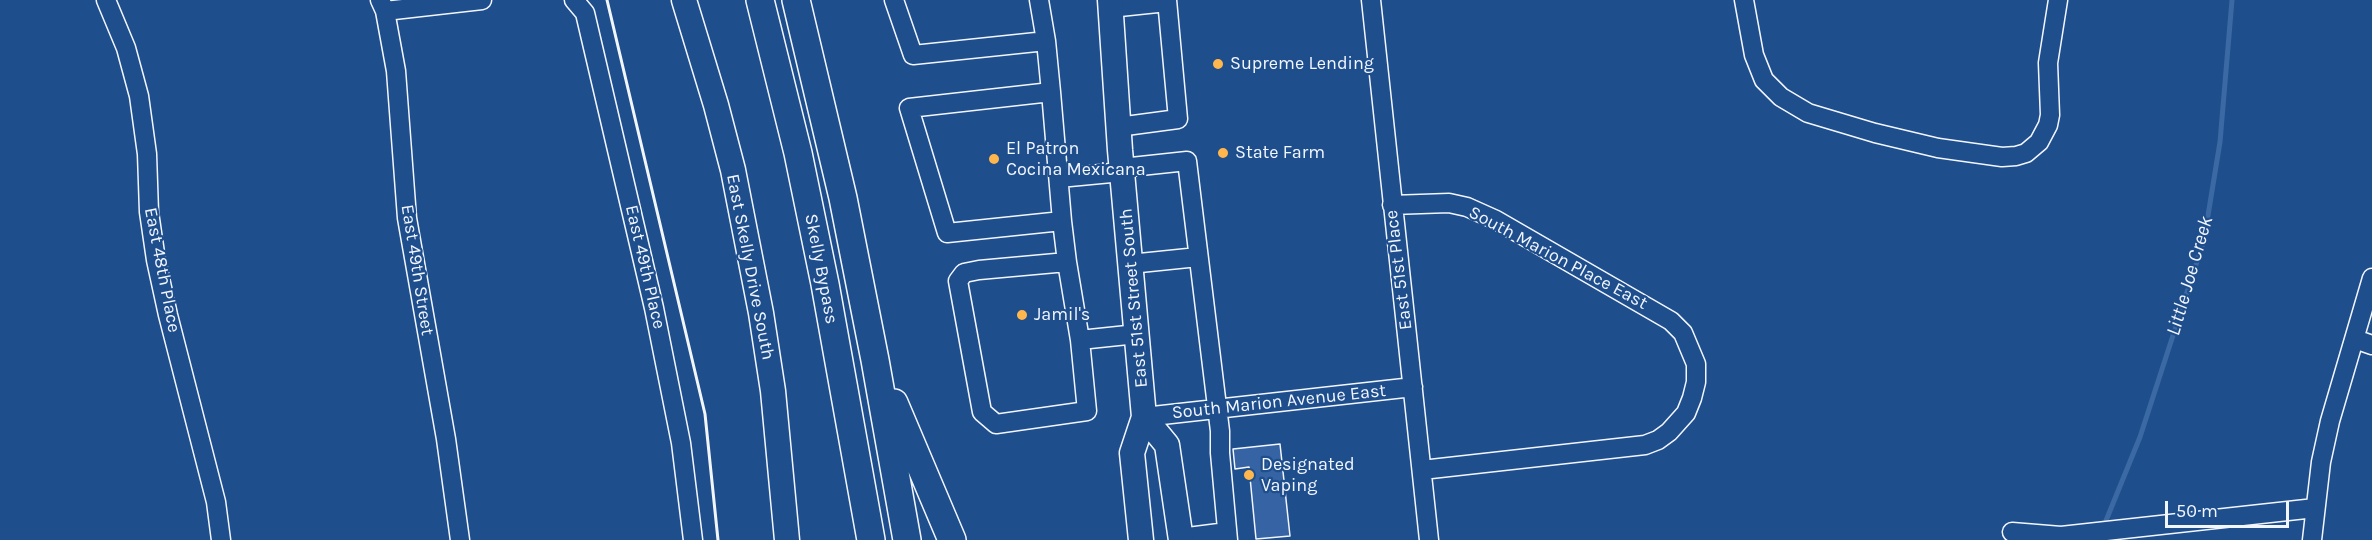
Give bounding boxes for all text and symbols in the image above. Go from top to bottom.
place label: Supreme Lending [1230,53,1374,75]
marker: Supreme Lending [1211,57,1225,71]
place label: El Patron Cocina Mexicana [1006,138,1146,180]
place label: State Farm [1235,142,1325,164]
marker: State Farm [1216,146,1230,160]
marker: El Patron Cocina Mexicana [987,152,1001,166]
street label: East Skelly Drive South [721,172,779,362]
street label: South Marion Place East [1465,202,1651,314]
street label: East 49th Street [396,203,438,337]
street label: East 49th Place [620,203,670,331]
street label: East 48th Place [139,206,185,334]
street label: East 51st Street South [1115,207,1153,389]
street label: East 51st Place [1381,209,1417,331]
street label: Skelly Bypass [800,212,842,326]
water label: Little Joe Creek [2161,214,2219,338]
place label: Jamil's [1034,304,1090,326]
marker: Jamil's [1015,308,1029,322]
street label: South Marion Avenue East [1171,380,1387,424]
place label: Designated Vaping [1261,454,1355,496]
marker: Designated Vaping [1242,468,1256,482]
scale bar [2168,489,2292,527]
text: 50 m [2176,500,2218,522]

